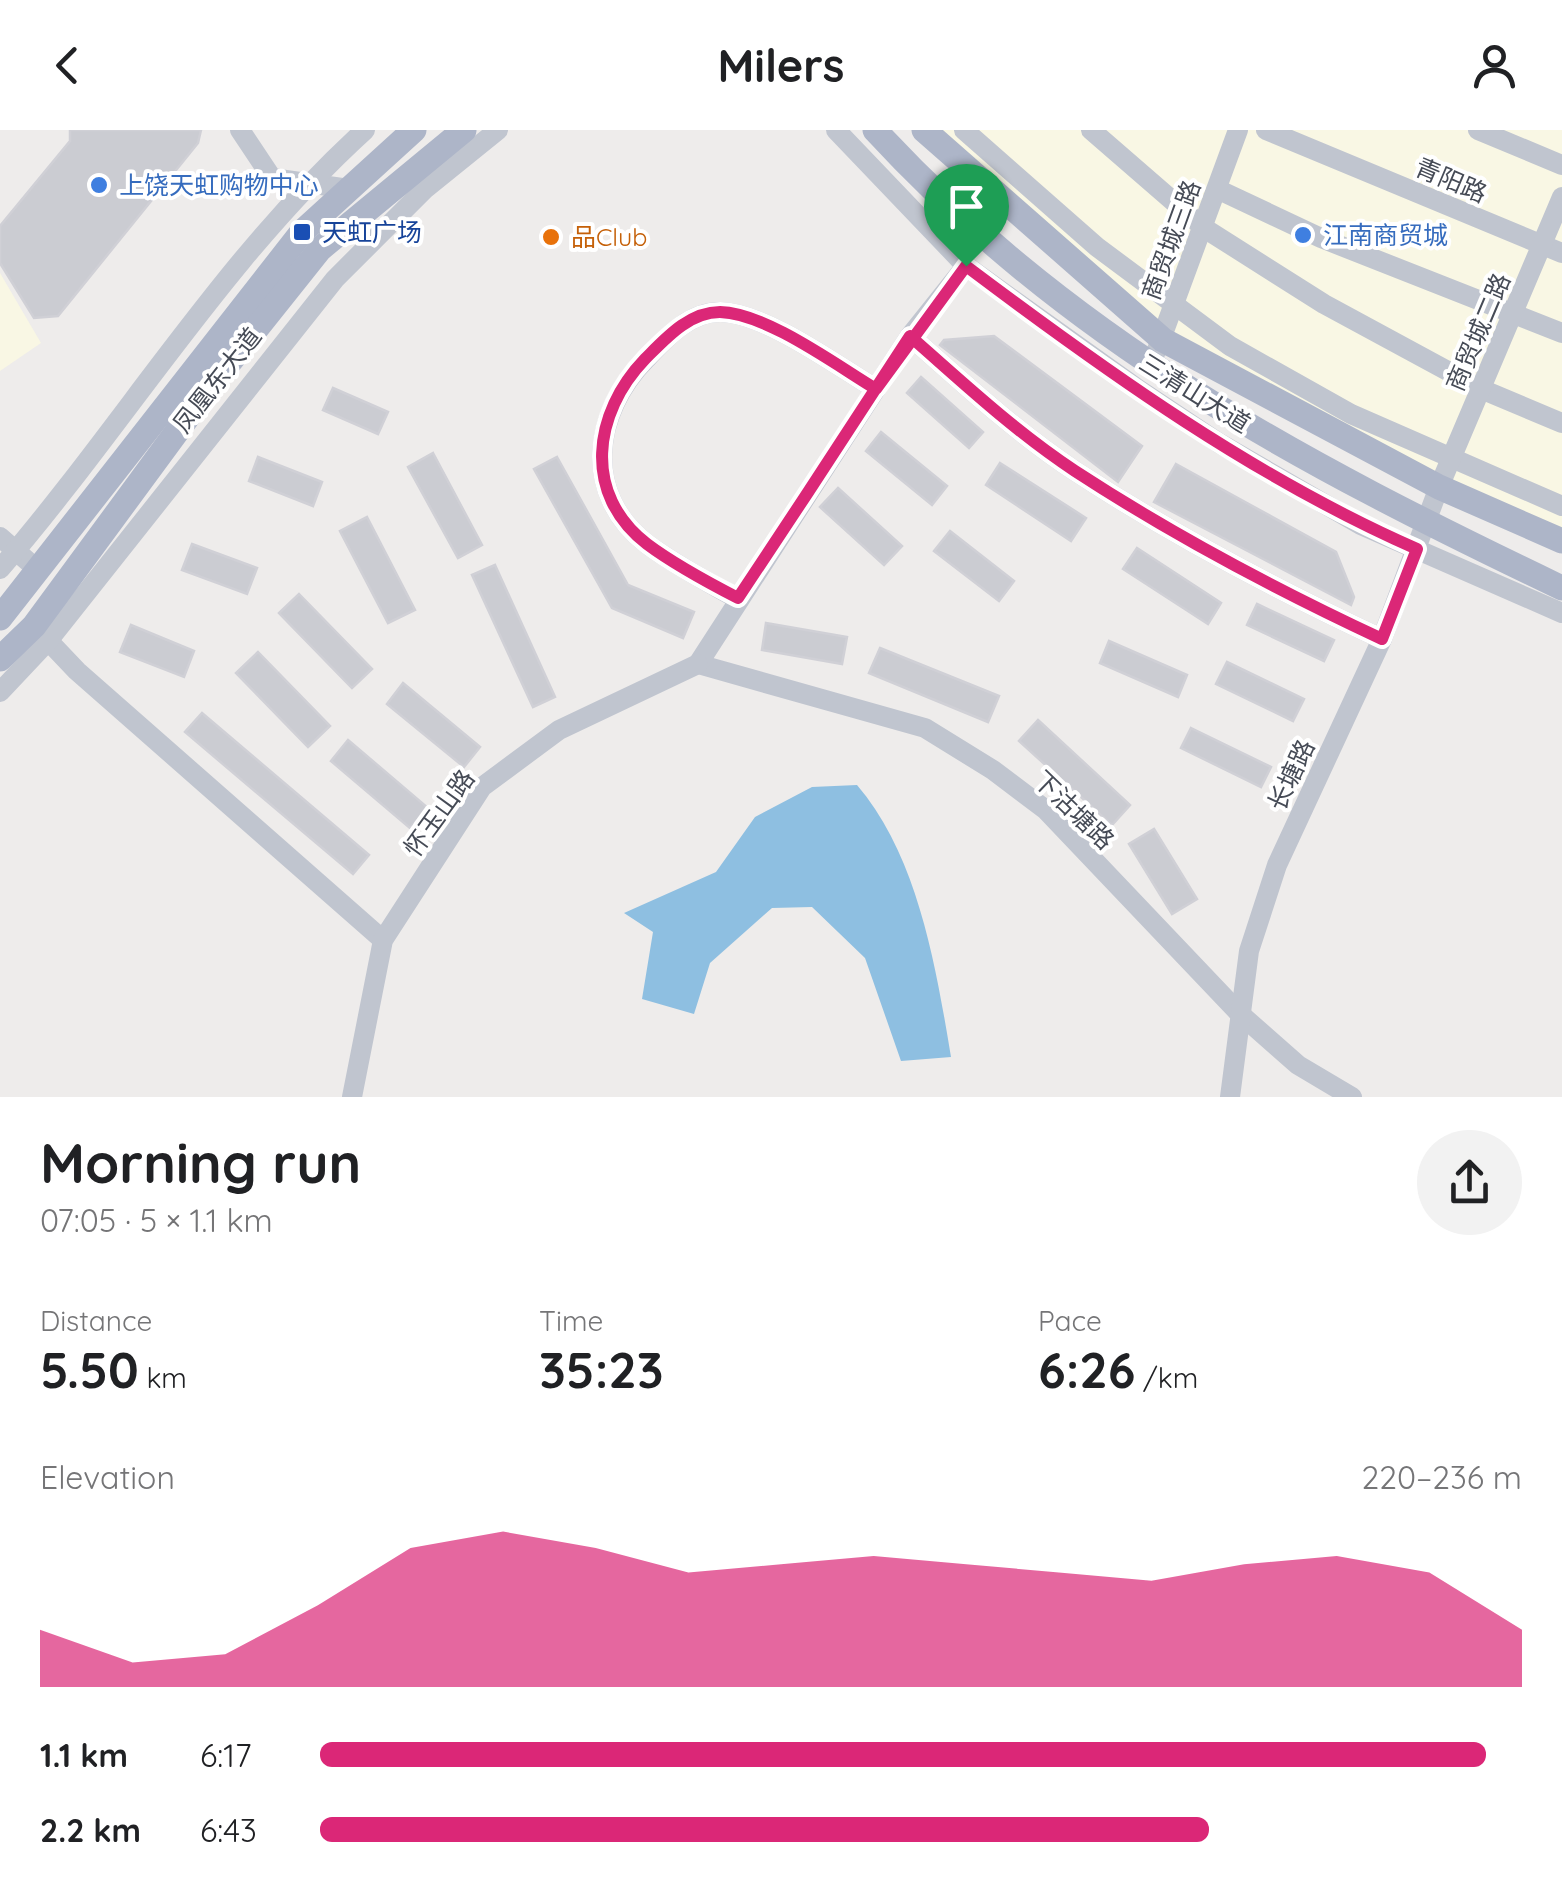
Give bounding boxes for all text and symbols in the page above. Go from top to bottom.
text: Milers [718,37,844,93]
icon: back [40,38,95,93]
icon: person [1467,38,1522,93]
street label: 青阳路 [1411,151,1492,208]
pin [924,164,1009,267]
place label: 上饶天虹购物中心 [119,169,319,200]
marker: 上饶天虹购物中心 [88,174,110,196]
street label: 商贸城三路 [1135,176,1206,304]
icon: arrive [939,179,994,234]
place label: 天虹广场 [322,216,422,247]
place label: 江南商贸城 [1323,219,1448,250]
marker: 天虹广场 [291,221,313,243]
place label: 品Club [571,221,647,252]
marker: 江南商贸城 [1292,224,1314,246]
marker: 品Club [540,226,562,248]
street label: 商贸城二路 [1439,268,1516,395]
street label: 凤凰东大道 [166,321,267,438]
street label: 三清山大道 [1134,346,1256,439]
street label: 长塘路 [1261,734,1320,815]
street label: 怀玉山路 [397,763,481,862]
street label: 下沽塘路 [1028,764,1121,856]
text: Morning run [40,1128,361,1197]
button: share [1417,1130,1522,1235]
text: 07:05 · 5 × 1.1 km [40,1200,273,1240]
text: Distance [40,1303,152,1338]
text: Time [539,1303,603,1338]
text: Pace [1038,1303,1102,1338]
text: 5.50 [40,1338,139,1401]
text: 35:23 [539,1338,664,1401]
text: 6:26 [1038,1338,1135,1401]
text: km [139,1360,187,1395]
text: /km [1135,1360,1198,1395]
text: Elevation [40,1457,175,1497]
text: 220–236 m [1362,1457,1522,1497]
text: 1.1 km [40,1735,128,1775]
text: 6:17 [200,1735,251,1775]
text: 2.2 km [40,1810,141,1850]
text: 6:43 [200,1810,257,1850]

